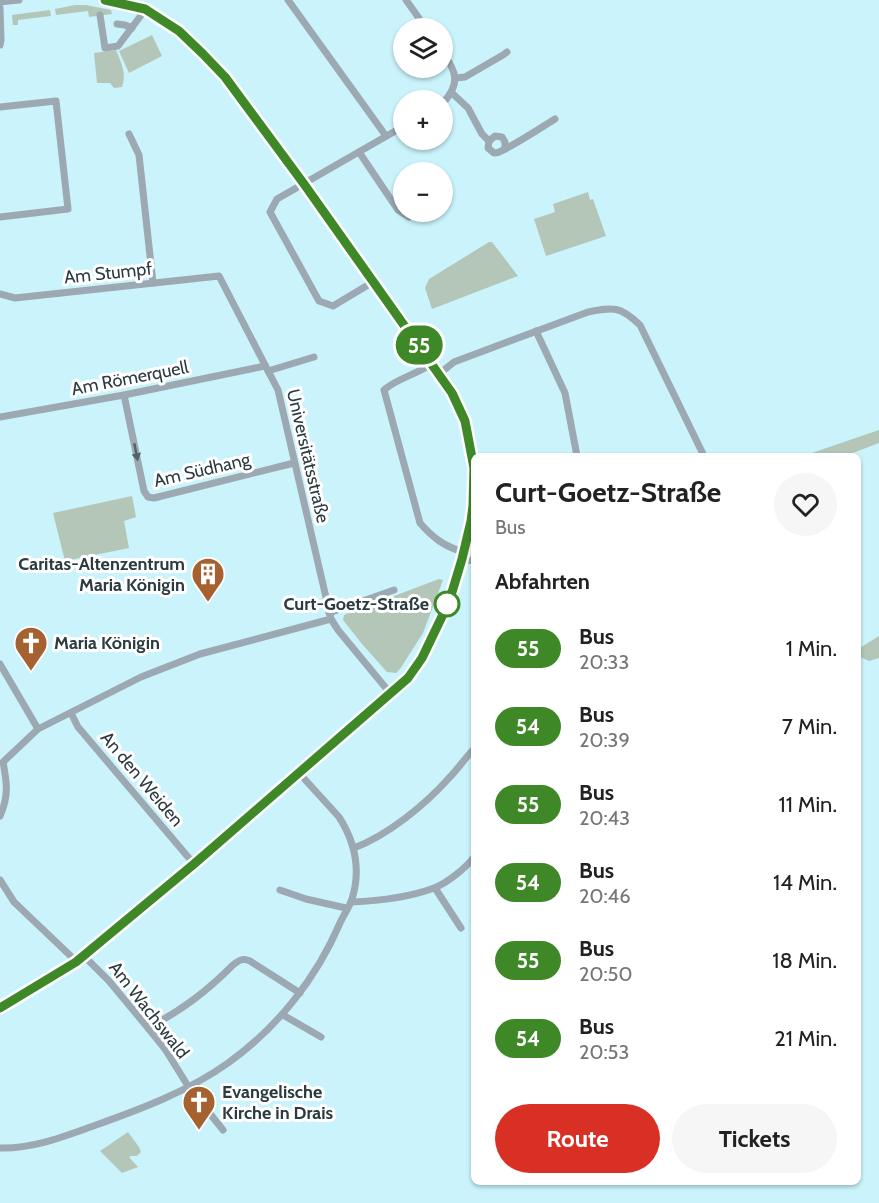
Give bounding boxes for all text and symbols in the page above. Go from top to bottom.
map controls [393,18,453,222]
button: layers [393,18,453,78]
button: + [393,90,453,150]
button: − [393,162,453,222]
street label: Am Stumpf [63,257,153,289]
line badge: 55 [392,326,446,364]
text: 55 [408,333,430,358]
street label: Am Römerquell [70,356,191,400]
street label: Universitätsstraße [282,387,334,525]
one-way arrow [132,443,141,462]
street label: Am Südhang [152,448,253,492]
button: heart [774,473,837,536]
text: Curt-Goetz-Straße [495,475,721,509]
text: Bus [495,515,526,539]
place label: Caritas-Altenzentrum Maria Königin [18,553,185,596]
building icon: Caritas-Altenzentrum Maria Königin [190,556,226,603]
text: Abfahrten [495,568,590,595]
marker: Curt-Goetz-Straße [434,591,460,617]
place label: Curt-Goetz-Straße [284,593,429,615]
text: Bus [579,623,614,650]
church icon: Maria Königin [13,625,49,672]
place label: Maria Königin [54,632,160,654]
text: 1 Min. [786,635,837,662]
text: 55 [517,636,539,661]
text: 20:33 [579,650,629,674]
text: Bus [579,701,614,728]
text: 7 Min. [782,713,837,740]
text: 54 [516,714,540,739]
street label: An den Weiden [96,727,188,831]
text: 20:39 [579,728,630,752]
text: Bus [579,779,614,806]
text: 11 Min. [779,791,837,818]
text: 55 [517,792,539,817]
text: 20:43 [579,806,630,830]
text: Bus [579,857,614,884]
text: 14 Min. [773,869,837,896]
text: 54 [516,870,540,895]
text: 20:46 [579,884,631,908]
text: Bus [579,935,614,962]
text: 18 Min. [772,947,837,974]
text: 55 [517,948,539,973]
street label: Am Wachswald [104,957,194,1063]
text: 20:50 [579,962,632,986]
text: Bus [579,1013,614,1040]
text: 21 Min. [774,1025,837,1052]
text: 54 [516,1026,540,1051]
text: 20:53 [579,1040,629,1064]
place label: Evangelische Kirche in Drais [222,1081,334,1124]
church icon: Evangelische Kirche in Drais [181,1084,217,1131]
button: Route [495,1104,660,1173]
button: Tickets [672,1104,837,1173]

